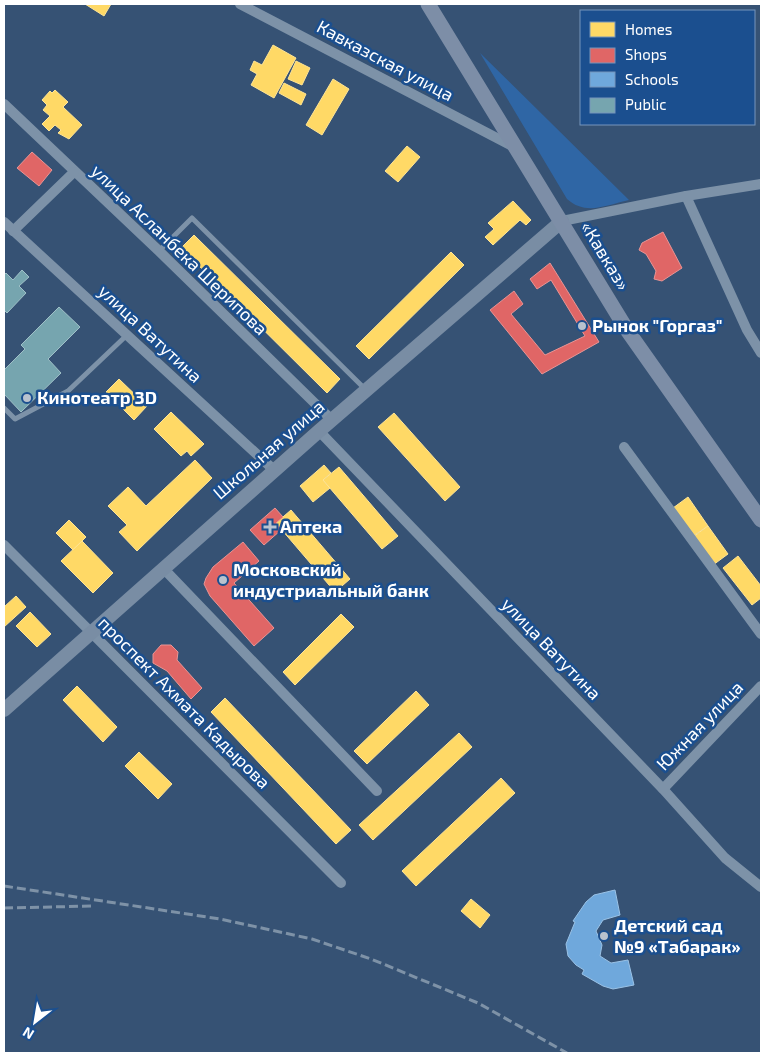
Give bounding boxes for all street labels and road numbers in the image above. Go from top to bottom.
street label: Кавказская улица [313,15,458,105]
street label: улица Асланбека Шерипова [87,159,272,339]
street label: «Кавказ» [577,217,635,294]
street label: улица Ватутина [94,280,207,387]
street label: Школьная улица [208,395,329,504]
street label: улица Ватутина [497,593,606,704]
street label: проспект Ахмата Кадырова [94,612,275,793]
street label: Южная улица [651,676,747,774]

